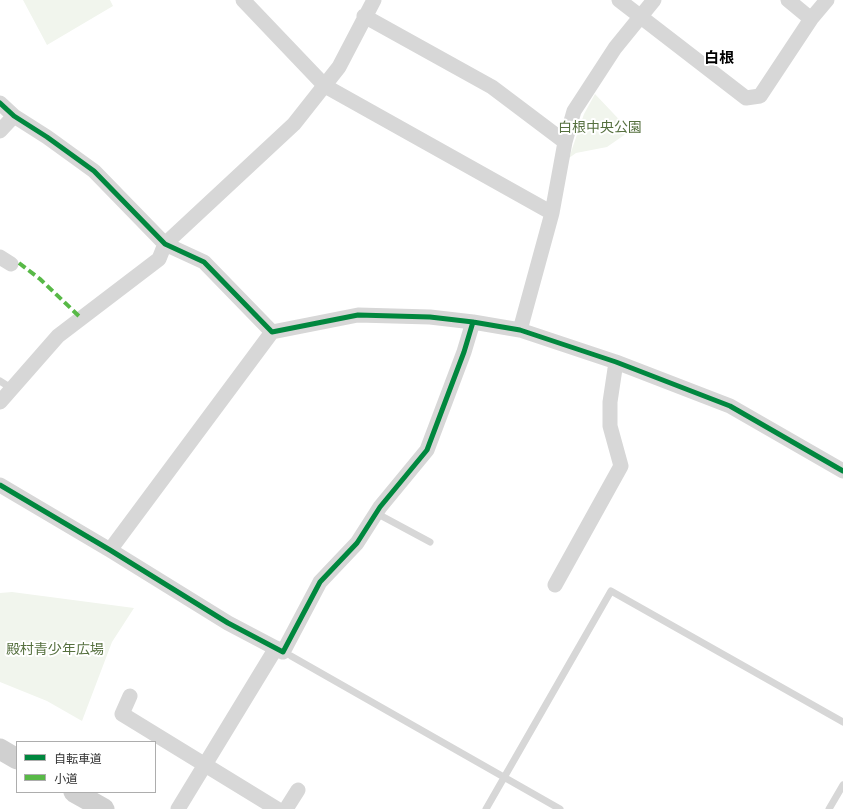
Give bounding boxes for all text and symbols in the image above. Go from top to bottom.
district label: 白根 [704,49,734,67]
park label: 白根中央公園 [558,119,642,135]
park label: 殿村青少年広場 [6,641,104,657]
legend [16,741,156,793]
text: 自転車道 [54,752,102,765]
text: 小道 [54,772,78,785]

